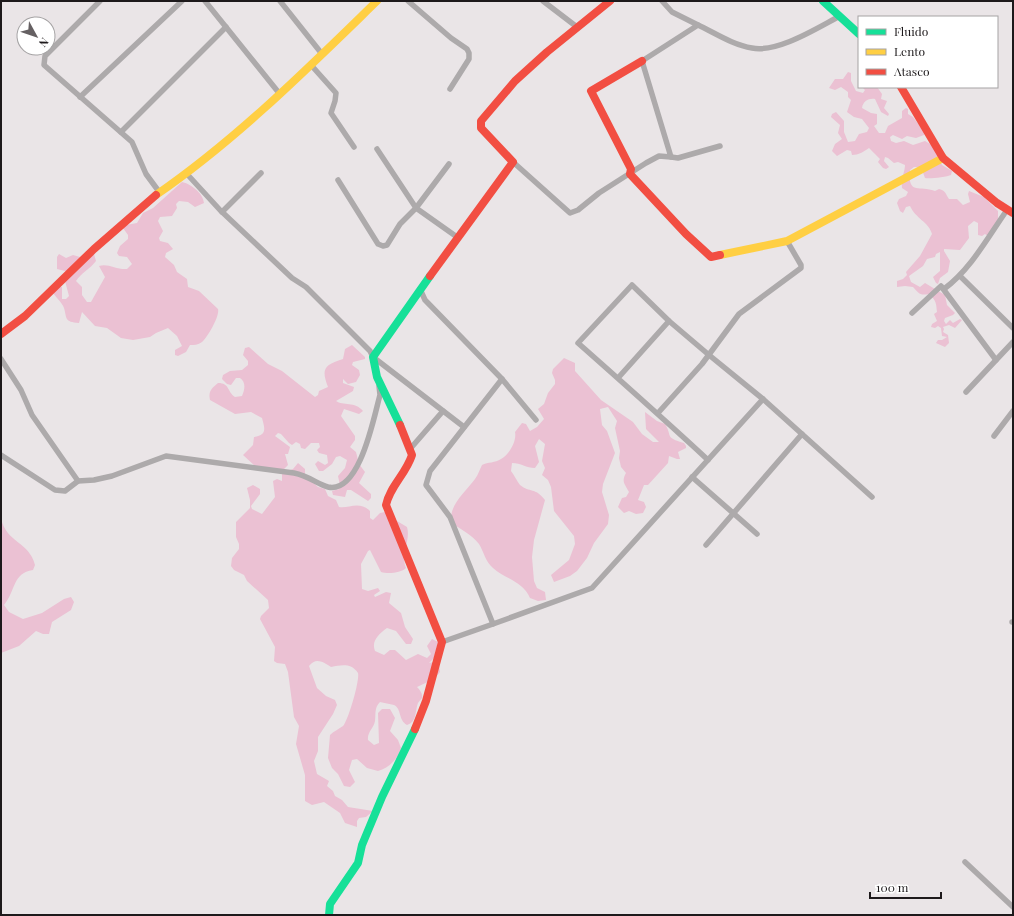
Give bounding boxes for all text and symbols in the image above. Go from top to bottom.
north arrow [16,16,56,56]
legend [858,16,998,88]
text: Fluido [894,23,929,39]
text: N [36,35,52,51]
text: Lento [894,43,926,59]
text: Atasco [893,63,930,79]
scale bar [870,874,941,900]
text: 100 m [876,879,909,895]

